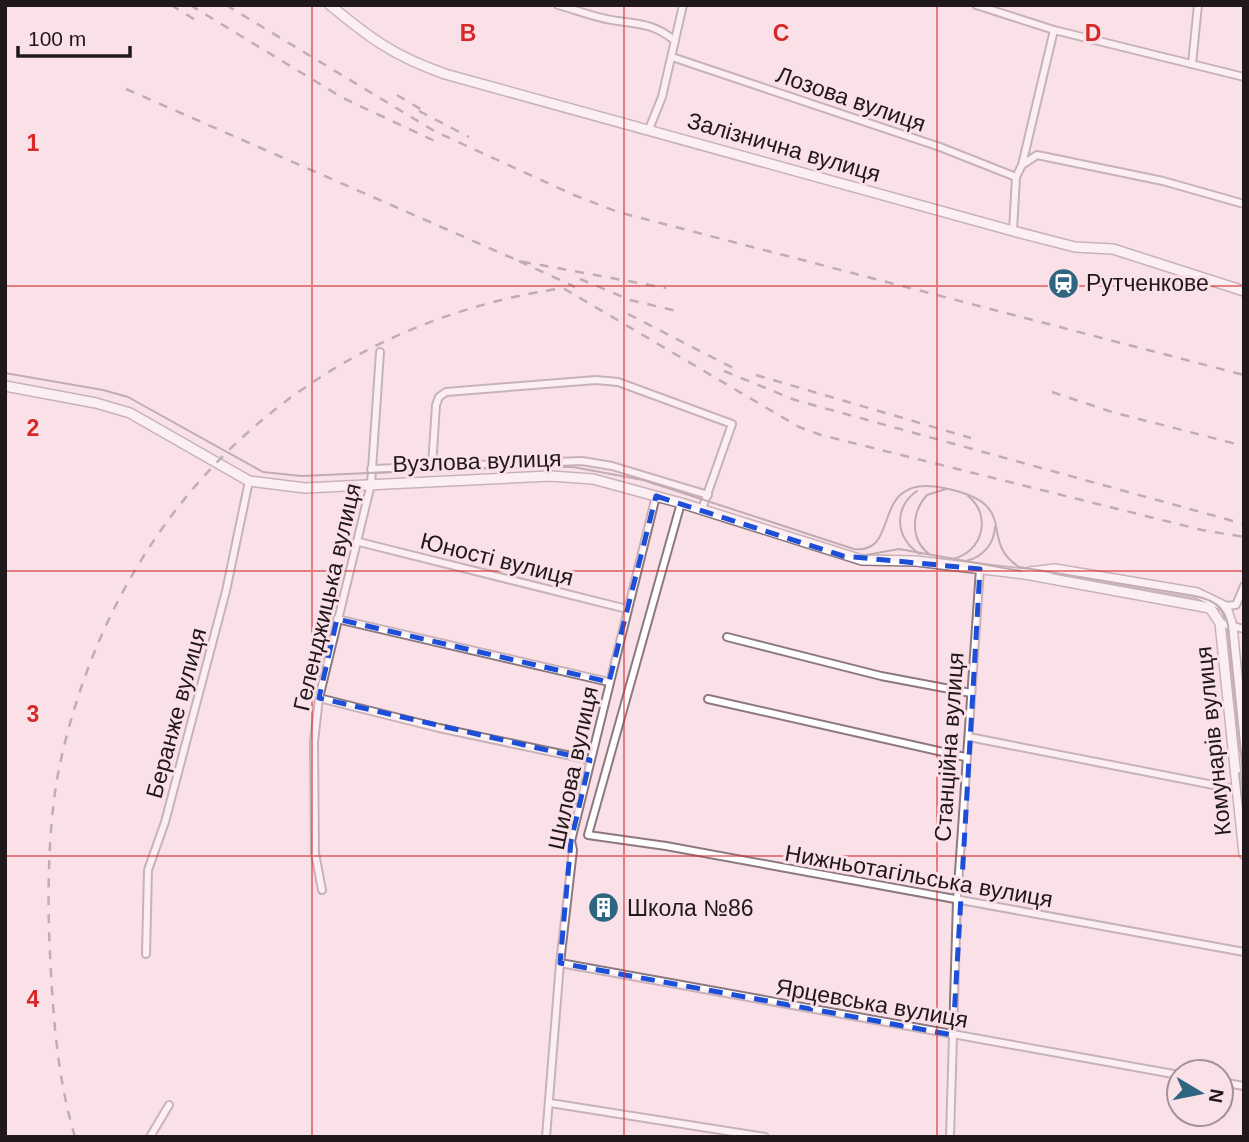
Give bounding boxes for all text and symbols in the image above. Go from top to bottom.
scale bar [18,14,130,58]
text: B [460,20,476,46]
text: C [773,20,789,46]
text: D [1085,20,1101,46]
text: 100 m [28,27,86,50]
street label: Лозова вулиця [773,61,929,137]
street label: Залізнична вулиця [684,107,884,187]
text: 1 [27,130,40,156]
station icon: Рутченкове [1046,266,1080,300]
place label: Рутченкове [1086,270,1209,296]
text: 2 [27,415,39,441]
street label: Вузлова вулиця [392,445,562,477]
street label: Геленджицька вулиця [288,481,366,713]
street label: Юності вулиця [418,527,576,591]
street label: Беранже вулиця [141,625,211,801]
street label: Комунарів вулиця [1190,645,1236,837]
street label: Станційна вулиця [929,651,969,843]
street label: Шилова вулиця [543,684,603,852]
text: 3 [27,701,39,727]
street label: Нижньотагільська вулиця [783,840,1055,912]
building icon: Школа №86 [587,891,621,925]
place label: Школа №86 [627,895,754,921]
street label: Ярцевська вулиця [774,973,970,1033]
text: 4 [27,986,40,1012]
north arrow [1165,1058,1235,1128]
text: N [1205,1087,1228,1104]

